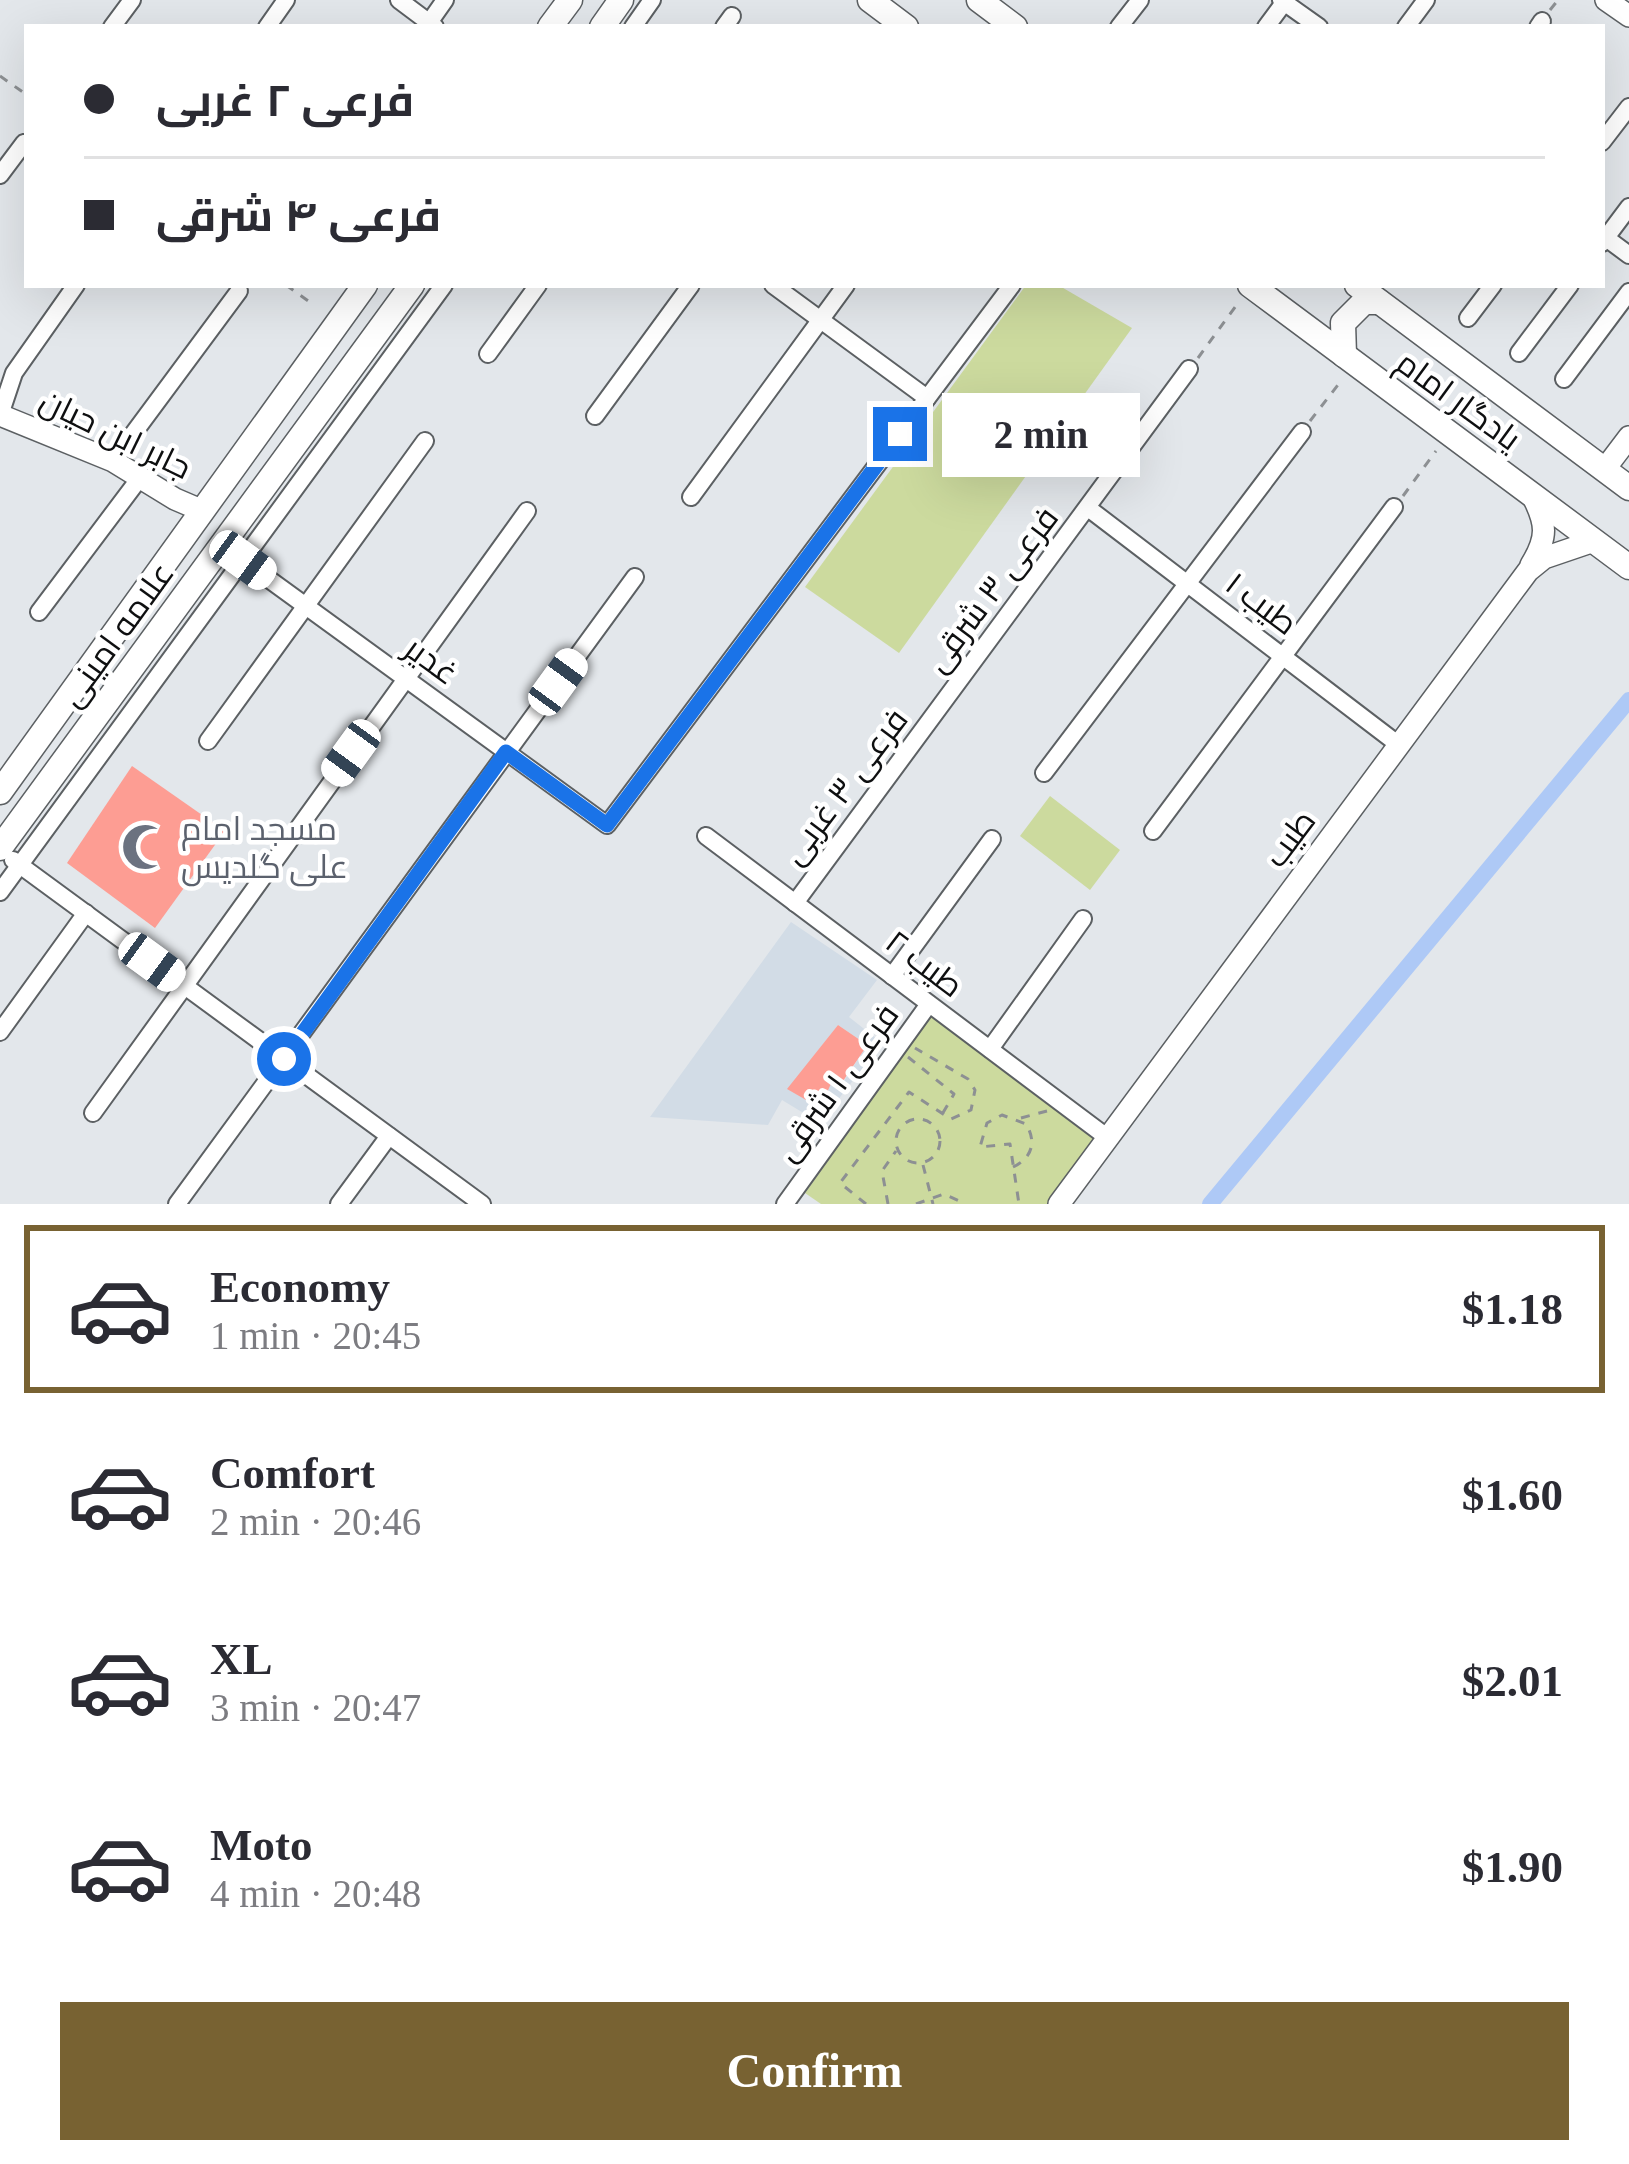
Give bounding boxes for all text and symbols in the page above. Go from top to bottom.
text: فرعی ۲ غربی [156,76,414,126]
text: فرعی ۴ شرقی [156,191,441,241]
street label: یادگار امام [1387,344,1527,461]
street label: جابر ابن حیان [33,382,197,488]
callout: 2 min [942,392,1140,476]
route end [873,407,927,461]
text: 2 min [994,413,1088,456]
street label: فرعی ۳ شرقی [918,500,1067,680]
car [203,524,283,596]
street label: علامه امینی [53,556,183,715]
street label: طیب ۱ [1219,565,1304,642]
street label: غدیر [396,629,465,693]
car [522,642,594,722]
street label: فرعی ۳ غربی [775,702,916,872]
car [315,713,387,793]
street label: طیب [1257,803,1323,874]
place label: مسجد امام علی گلدیس [181,811,348,887]
mosque icon: مسجد امام علی گلدیس [120,822,170,872]
street label: طیب ۲ [879,923,970,1004]
car [112,926,192,998]
street label: فرعی ۱ شرقی [768,997,907,1169]
route start [257,1032,311,1086]
icon: car [66,1255,174,1363]
text: Economy [210,1262,390,1312]
text: $1.18 [1462,1284,1563,1334]
text: 1 min · 20:45 [210,1314,421,1357]
icon: car [66,1441,174,1549]
text: Comfort [210,1448,375,1498]
text: $1.60 [1462,1470,1563,1520]
text: 2 min · 20:46 [210,1500,421,1543]
icon: car [66,1627,174,1735]
text: XL [210,1634,273,1684]
text: $2.01 [1462,1656,1563,1706]
text: 3 min · 20:47 [210,1686,421,1729]
icon: car [66,1813,174,1921]
text: Moto [210,1820,312,1870]
text: $1.90 [1462,1842,1563,1892]
text: 4 min · 20:48 [210,1872,421,1915]
button: Confirm [60,2002,1569,2140]

